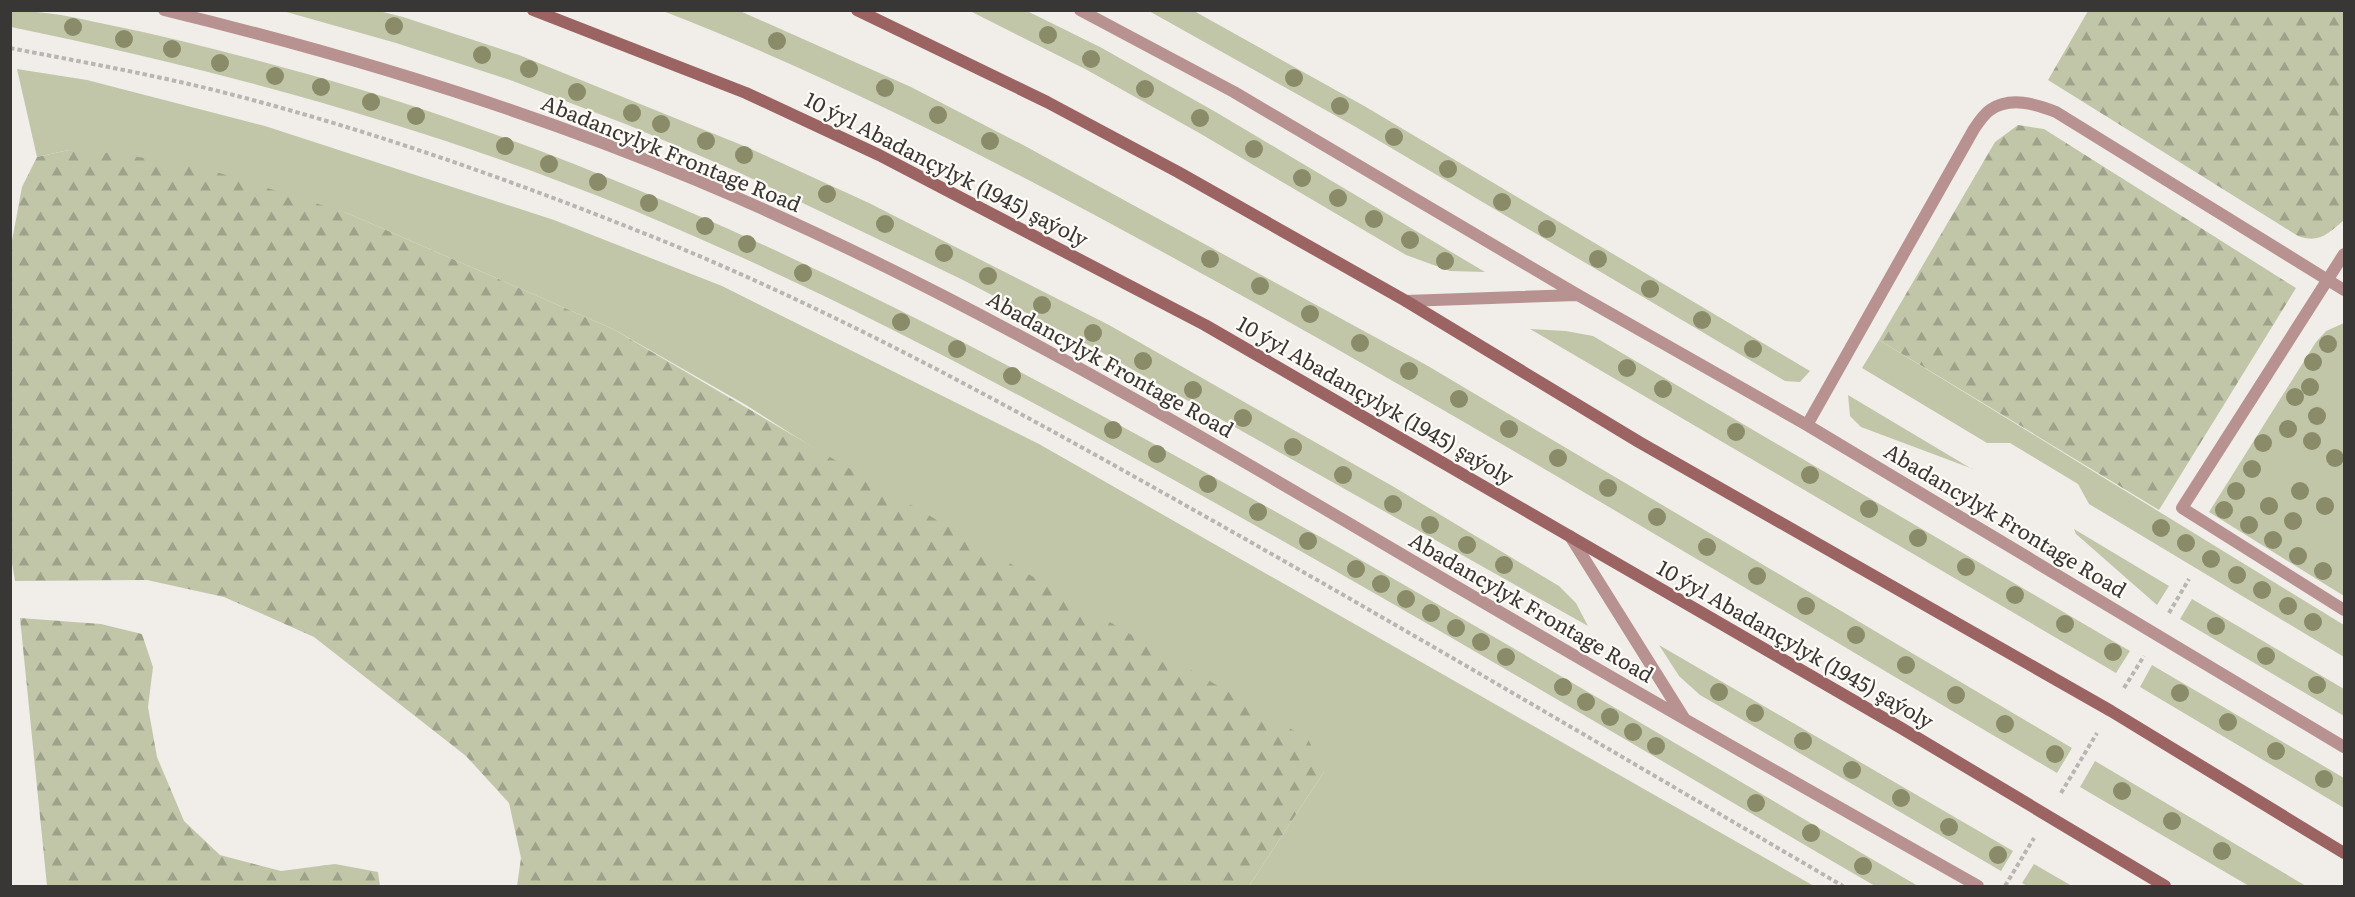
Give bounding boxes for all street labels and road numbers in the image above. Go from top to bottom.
street label: 10 ýyl Abadançylyk (1945) şaýoly [800,83,1095,253]
street label: Abadancylyk Frontage Road [537,85,807,218]
street label: Abadancylyk Frontage Road [982,282,1240,444]
street label: 10 ýyl Abadançylyk (1945) şaýoly [1232,307,1521,491]
street label: Abadancylyk Frontage Road [1879,434,2134,604]
street label: Abadancylyk Frontage Road [1404,523,1660,689]
street label: 10 ýyl Abadançylyk (1945) şaýoly [1652,551,1941,735]

